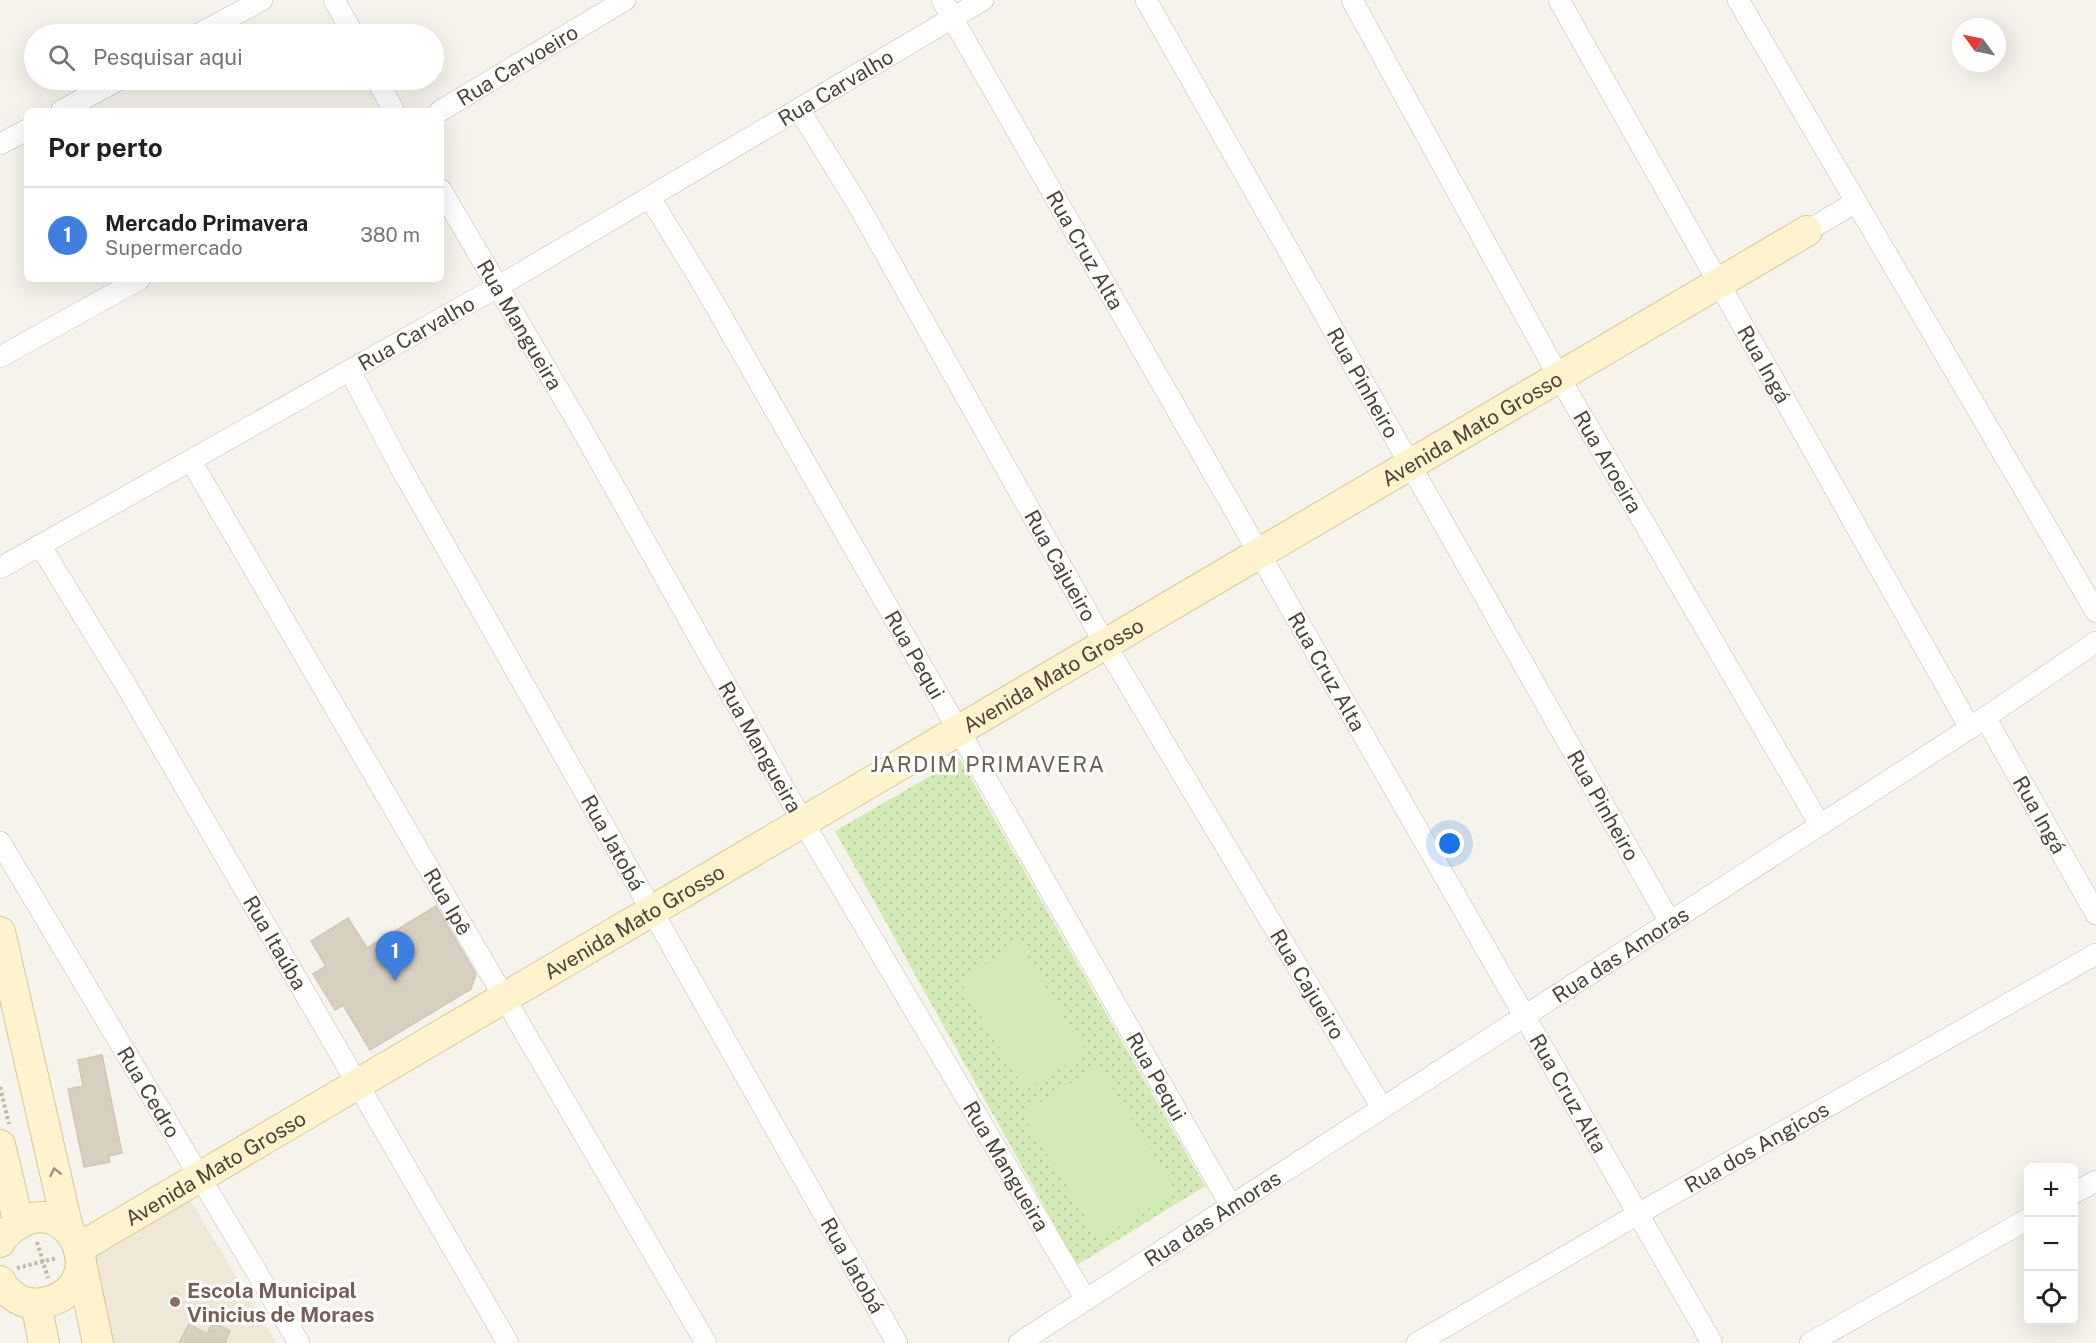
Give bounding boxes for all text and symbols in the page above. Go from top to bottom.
north arrow [1952,18,2006,72]
street label: Rua Carvoeiro [452,19,582,111]
search box [24,24,444,90]
icon: search [45,41,78,74]
street label: Rua Carvalho [773,43,898,131]
text: Pesquisar aqui [93,44,243,70]
text: Por perto [48,132,163,163]
street label: Rua Cruz Alta [1041,186,1129,314]
text: Mercado Primavera [105,210,308,236]
text: 1 [63,223,72,247]
text: 380 m [360,223,420,247]
text: Supermercado [105,236,243,260]
street label: Rua Mangueira [472,255,568,394]
street label: Rua Carvalho [354,290,479,376]
street label: Rua Ingá [1733,321,1796,407]
street label: Rua Pinheiro [1322,323,1405,442]
street label: Avenida Mato Grosso [1377,365,1567,491]
street label: Rua Aroeira [1569,406,1648,517]
street label: Rua Cajueiro [1020,505,1102,625]
street label: Rua Pequi [880,606,950,703]
street label: Rua Cruz Alta [1283,607,1371,736]
street label: Avenida Mato Grosso [958,612,1148,738]
street label: Rua Mangueira [714,677,808,817]
street label: Rua Pinheiro [1562,745,1645,865]
district label: JARDIM PRIMAVERA [870,751,1106,777]
street label: Rua Ingá [2008,771,2072,858]
street label: Rua Jatobá [576,790,650,895]
your location [1435,829,1464,858]
street label: Avenida Mato Grosso [539,858,729,984]
street label: Rua Ipê [419,863,477,939]
street label: Rua Itaúba [238,891,313,994]
street label: Rua das Amoras [1547,901,1693,1007]
street label: Rua Cajueiro [1265,924,1350,1043]
pin: 1 [376,932,414,981]
street label: Rua Pequi [1121,1027,1192,1125]
street label: Rua Cruz Alta [1525,1029,1613,1157]
street label: Rua Cedro [112,1042,186,1142]
street label: Rua Mangueira [958,1096,1055,1235]
street label: Rua dos Angicos [1680,1096,1833,1198]
street label: Avenida Mato Grosso [120,1105,310,1231]
map controls [2024,1163,2078,1325]
button: + [2024,1163,2078,1217]
street label: Rua das Amoras [1139,1165,1285,1271]
one-way arrow [49,1168,62,1178]
street label: Rua Jatobá [816,1213,890,1318]
button: − [2024,1217,2078,1271]
button: locate [2024,1271,2078,1325]
place label: Escola Municipal Vinicius de Moraes [187,1278,375,1327]
marker: Escola Municipal Vinicius de Moraes [168,1295,182,1309]

